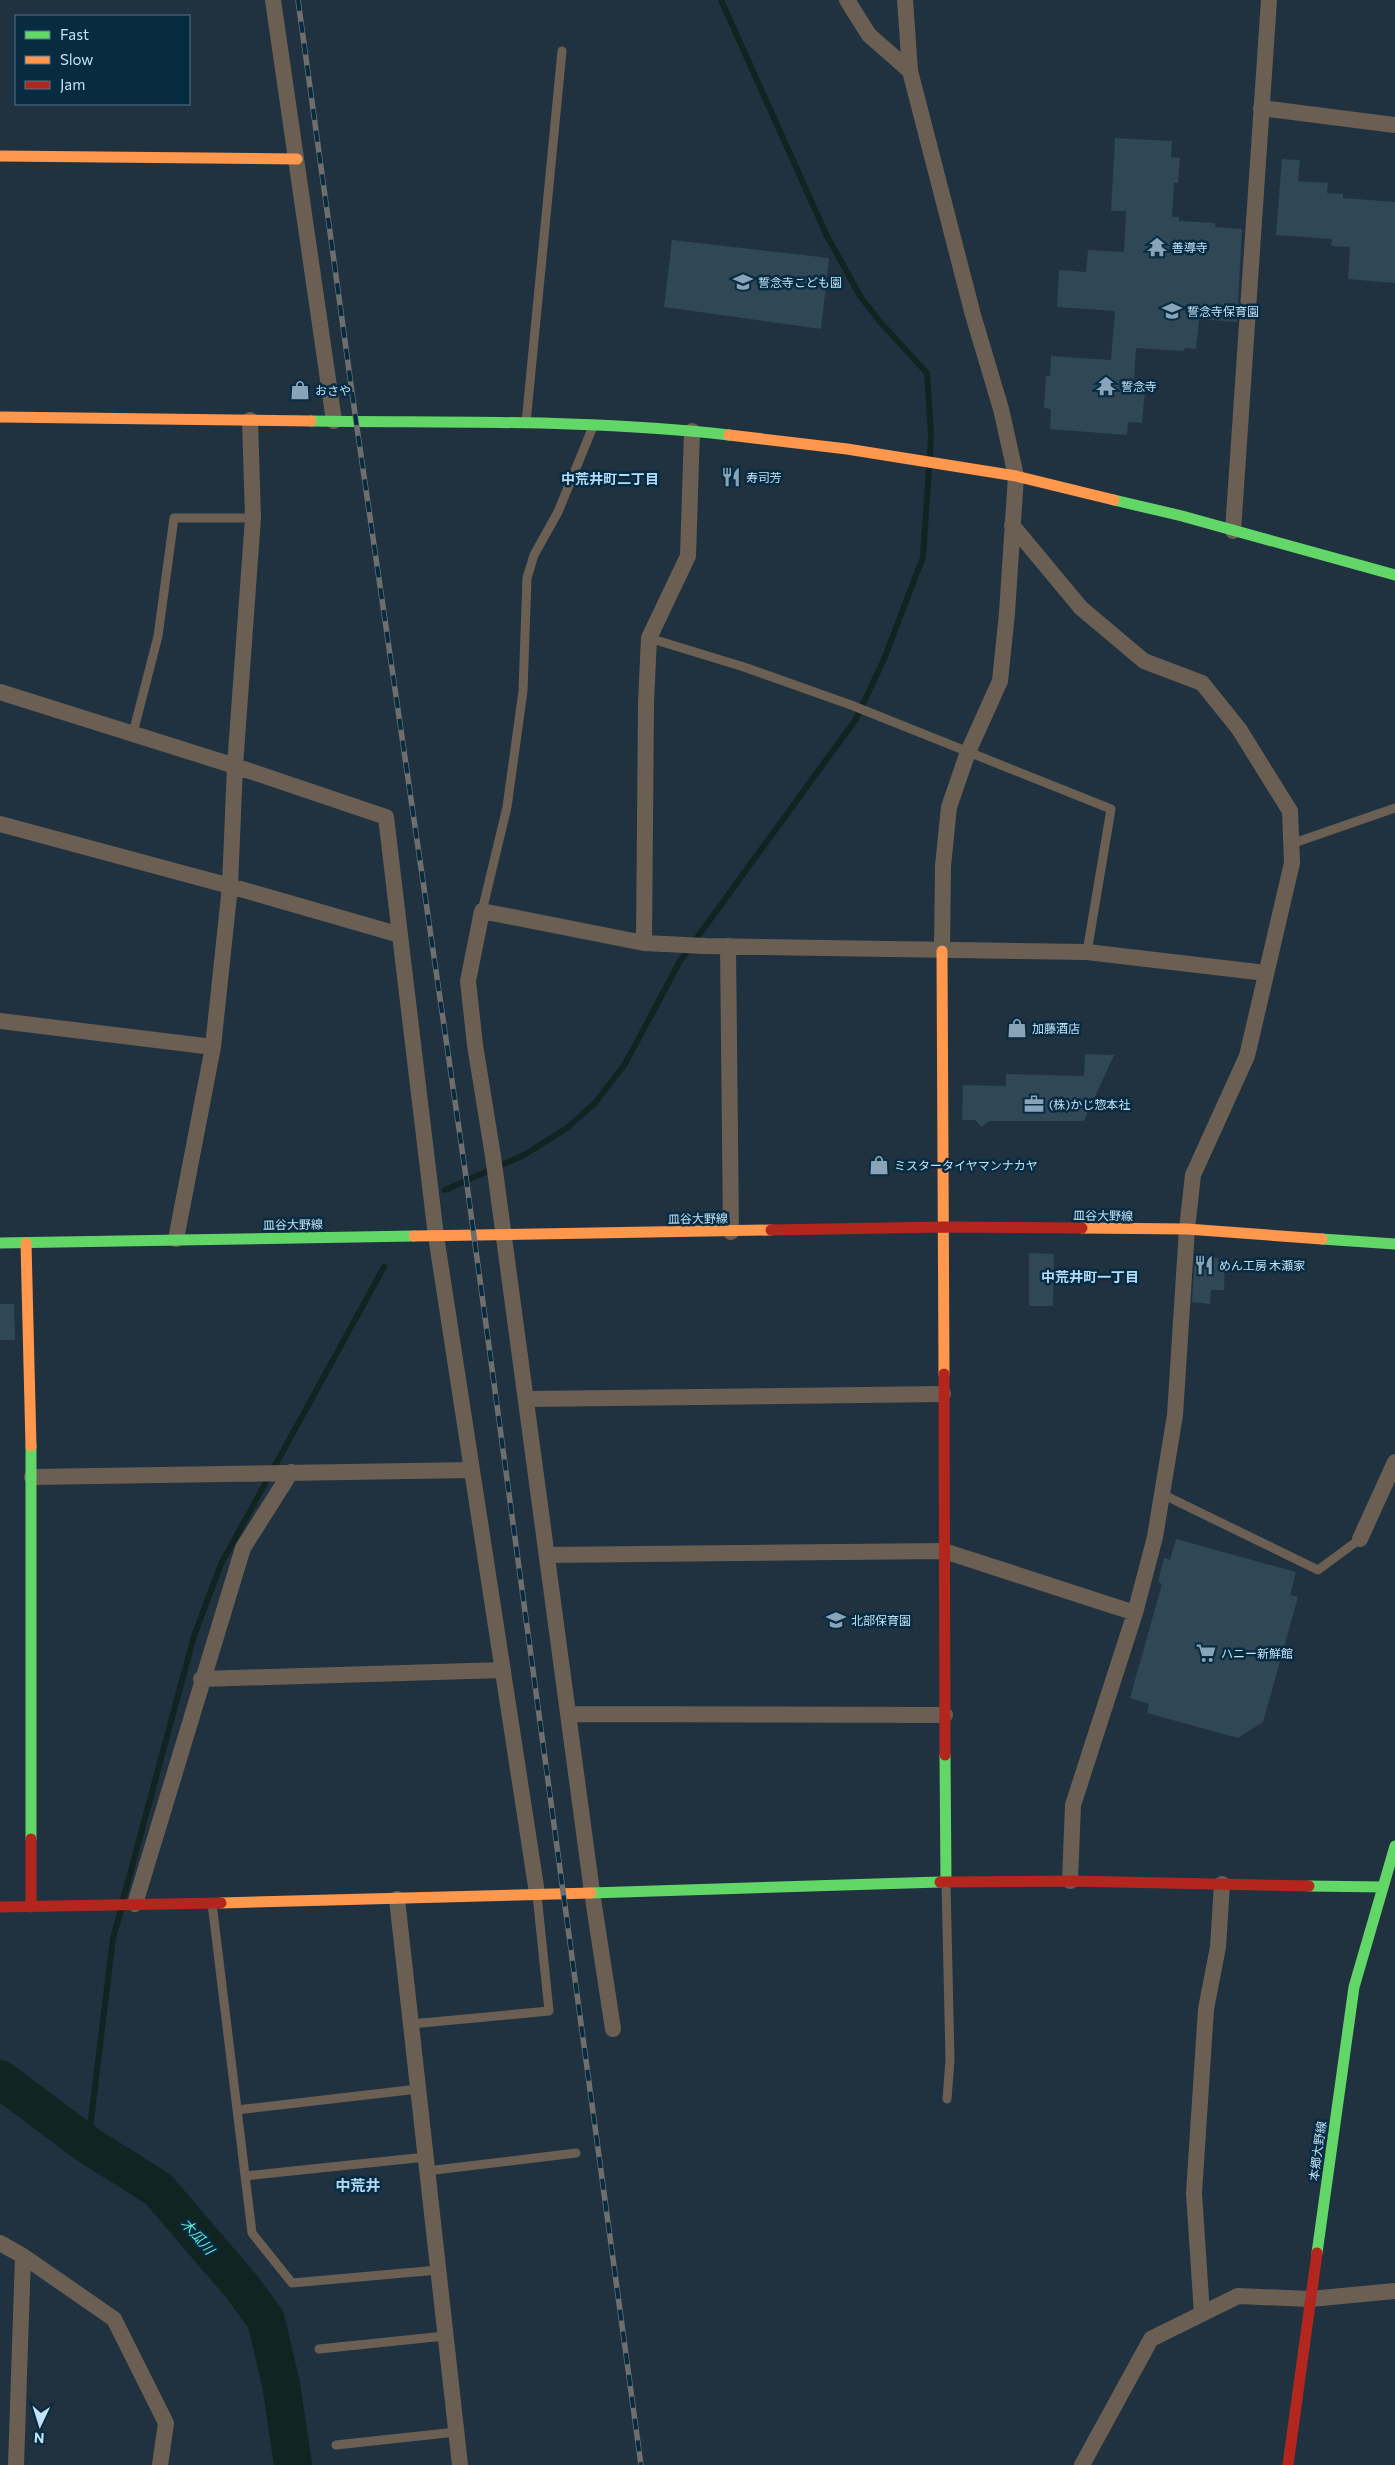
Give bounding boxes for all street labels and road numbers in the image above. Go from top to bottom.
street label: 皿谷大野線 [1073,1207,1133,1223]
street label: 皿谷大野線 [668,1210,728,1226]
street label: 皿谷大野線 [263,1216,323,1232]
street label: 本郷大野線 [1306,2120,1328,2182]

